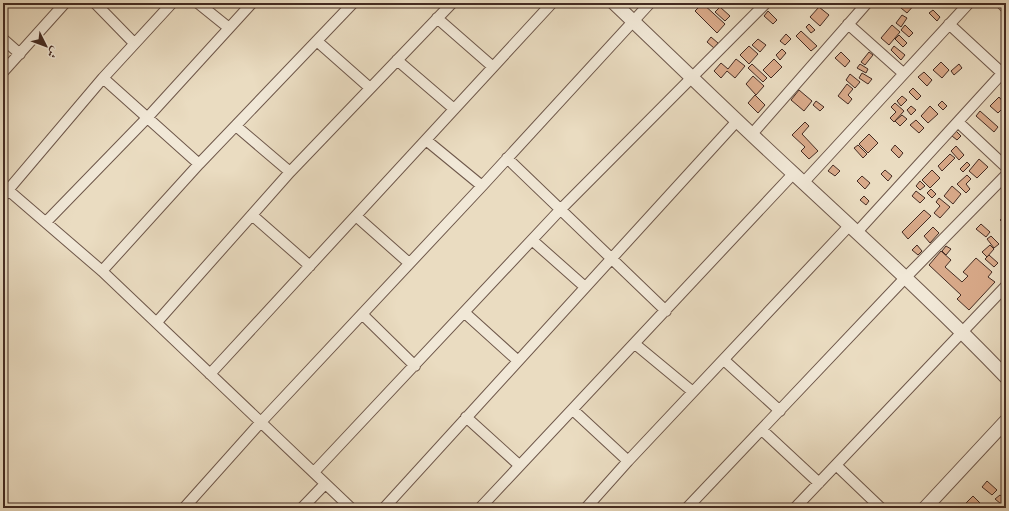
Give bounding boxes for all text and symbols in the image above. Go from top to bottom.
north arrow [26,26,66,66]
text: ش [44,43,63,62]

